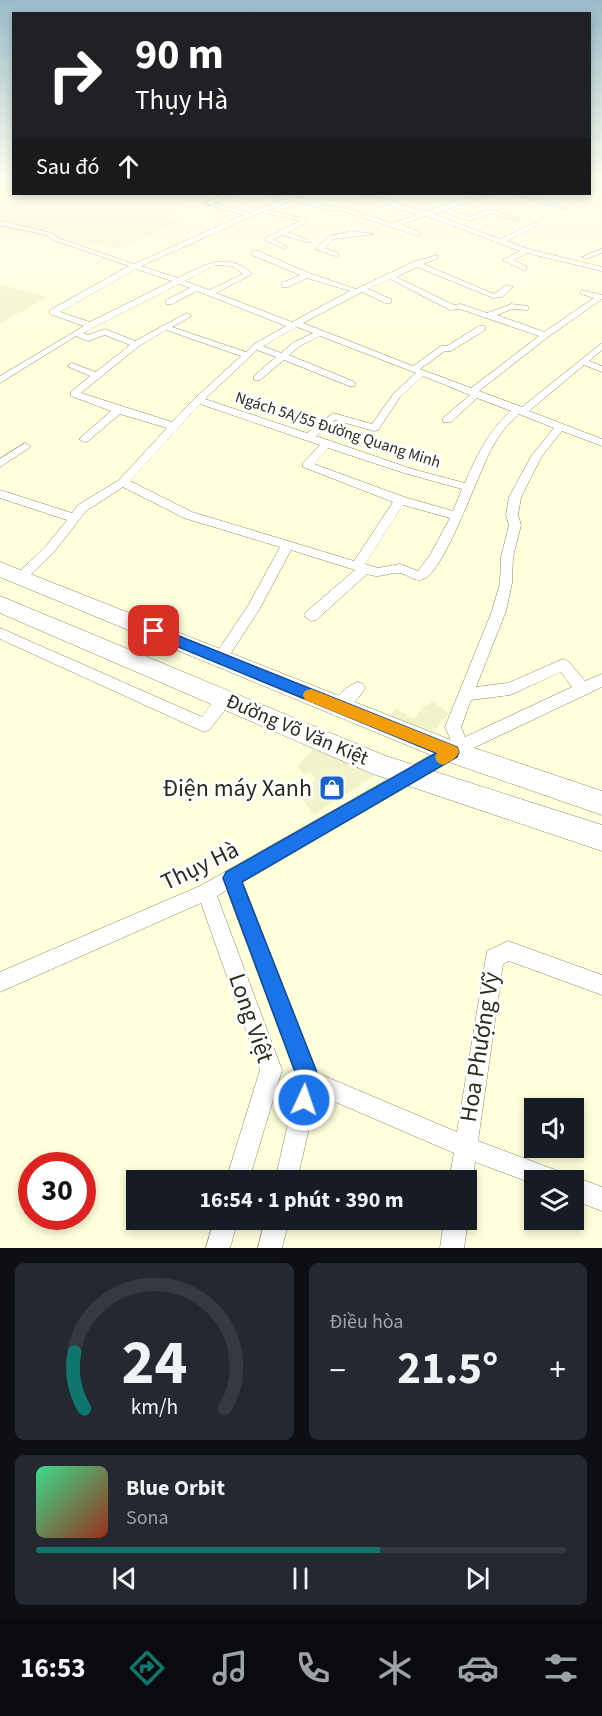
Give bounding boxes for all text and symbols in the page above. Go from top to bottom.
text: 90 m [135,25,224,85]
icon: right [36,36,114,114]
text: Thụy Hà [135,81,228,120]
icon: ahead [112,150,145,183]
text: Sau đó [36,151,100,183]
street label: Ngách 5A/55 Đường Quang Minh [232,386,444,474]
pin [128,605,179,656]
icon: arrive [137,614,170,647]
street label: Đường Võ Văn Kiệt [222,687,373,773]
place label: Điện máy Xanh [163,771,312,806]
shop icon: Điện máy Xanh [317,773,347,803]
street label: Thụy Hà [155,832,245,900]
street label: Long Việt [219,969,283,1067]
street label: Hoa Phượng Vỹ [451,970,509,1124]
position arrow [272,1068,336,1132]
map controls [524,1098,584,1230]
button: sound [524,1098,584,1158]
speed limit sign: 30 [18,1152,96,1230]
button: layers [524,1170,584,1230]
text: 16:54 · 1 phút · 390 m [199,1184,404,1216]
text: Điều hòa [330,1308,403,1336]
text: 24 [121,1319,187,1408]
text: 21.5° [397,1337,498,1401]
text: − [330,1347,346,1394]
text: + [550,1347,566,1394]
text: km/h [130,1392,178,1423]
text: Blue Orbit [126,1472,225,1504]
text: Sona [126,1504,169,1532]
icon: previous [108,1562,141,1595]
icon: pause [284,1562,317,1595]
icon: next [461,1562,494,1595]
icon: directions [126,1647,168,1689]
icon: music [209,1647,251,1689]
icon: phone [292,1647,334,1689]
icon: climate [374,1647,416,1689]
icon: car [457,1647,499,1689]
icon: filters [540,1647,582,1689]
text: 16:53 [20,1649,85,1688]

